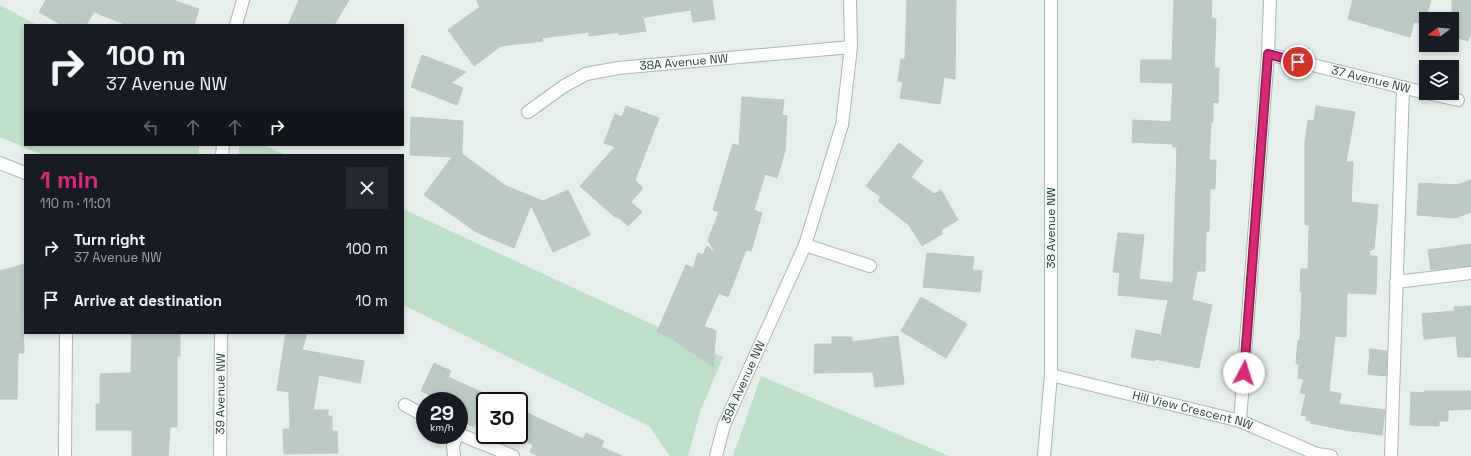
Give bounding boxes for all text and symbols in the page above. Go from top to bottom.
north arrow [1419,12,1459,52]
map controls [1419,12,1459,100]
text: 100 m [106,37,186,73]
icon: right [40,40,92,92]
pin [1281,45,1315,79]
street label: 38A Avenue NW [639,50,729,74]
icon: arrive [1287,51,1309,73]
button: layers [1419,60,1459,100]
street label: 37 Avenue NW [1330,62,1413,97]
text: 37 Avenue NW [106,72,227,95]
icon: left [140,116,162,138]
icon: ahead [182,116,204,138]
icon: ahead [224,116,246,138]
icon: right [266,116,288,138]
text: 1 min [40,164,99,195]
button: close [346,167,388,209]
street label: 38 Avenue NW [1043,187,1059,269]
text: 110 m · 11:01 [40,195,111,212]
text: Turn right [74,230,145,249]
icon: right [40,237,62,259]
text: 100 m [346,239,388,258]
text: 37 Avenue NW [74,249,162,266]
icon: arrive [40,289,62,311]
text: Arrive at destination [74,291,222,310]
text: 10 m [355,291,388,310]
street label: 38A Avenue NW [718,338,769,426]
position arrow [1223,352,1265,394]
street label: 39 Avenue NW [212,353,229,435]
street label: Hill View Crescent NW [1131,387,1256,434]
speed limit sign: 30 [476,392,528,444]
text: 29 [430,400,454,426]
text: km/h [430,421,454,434]

